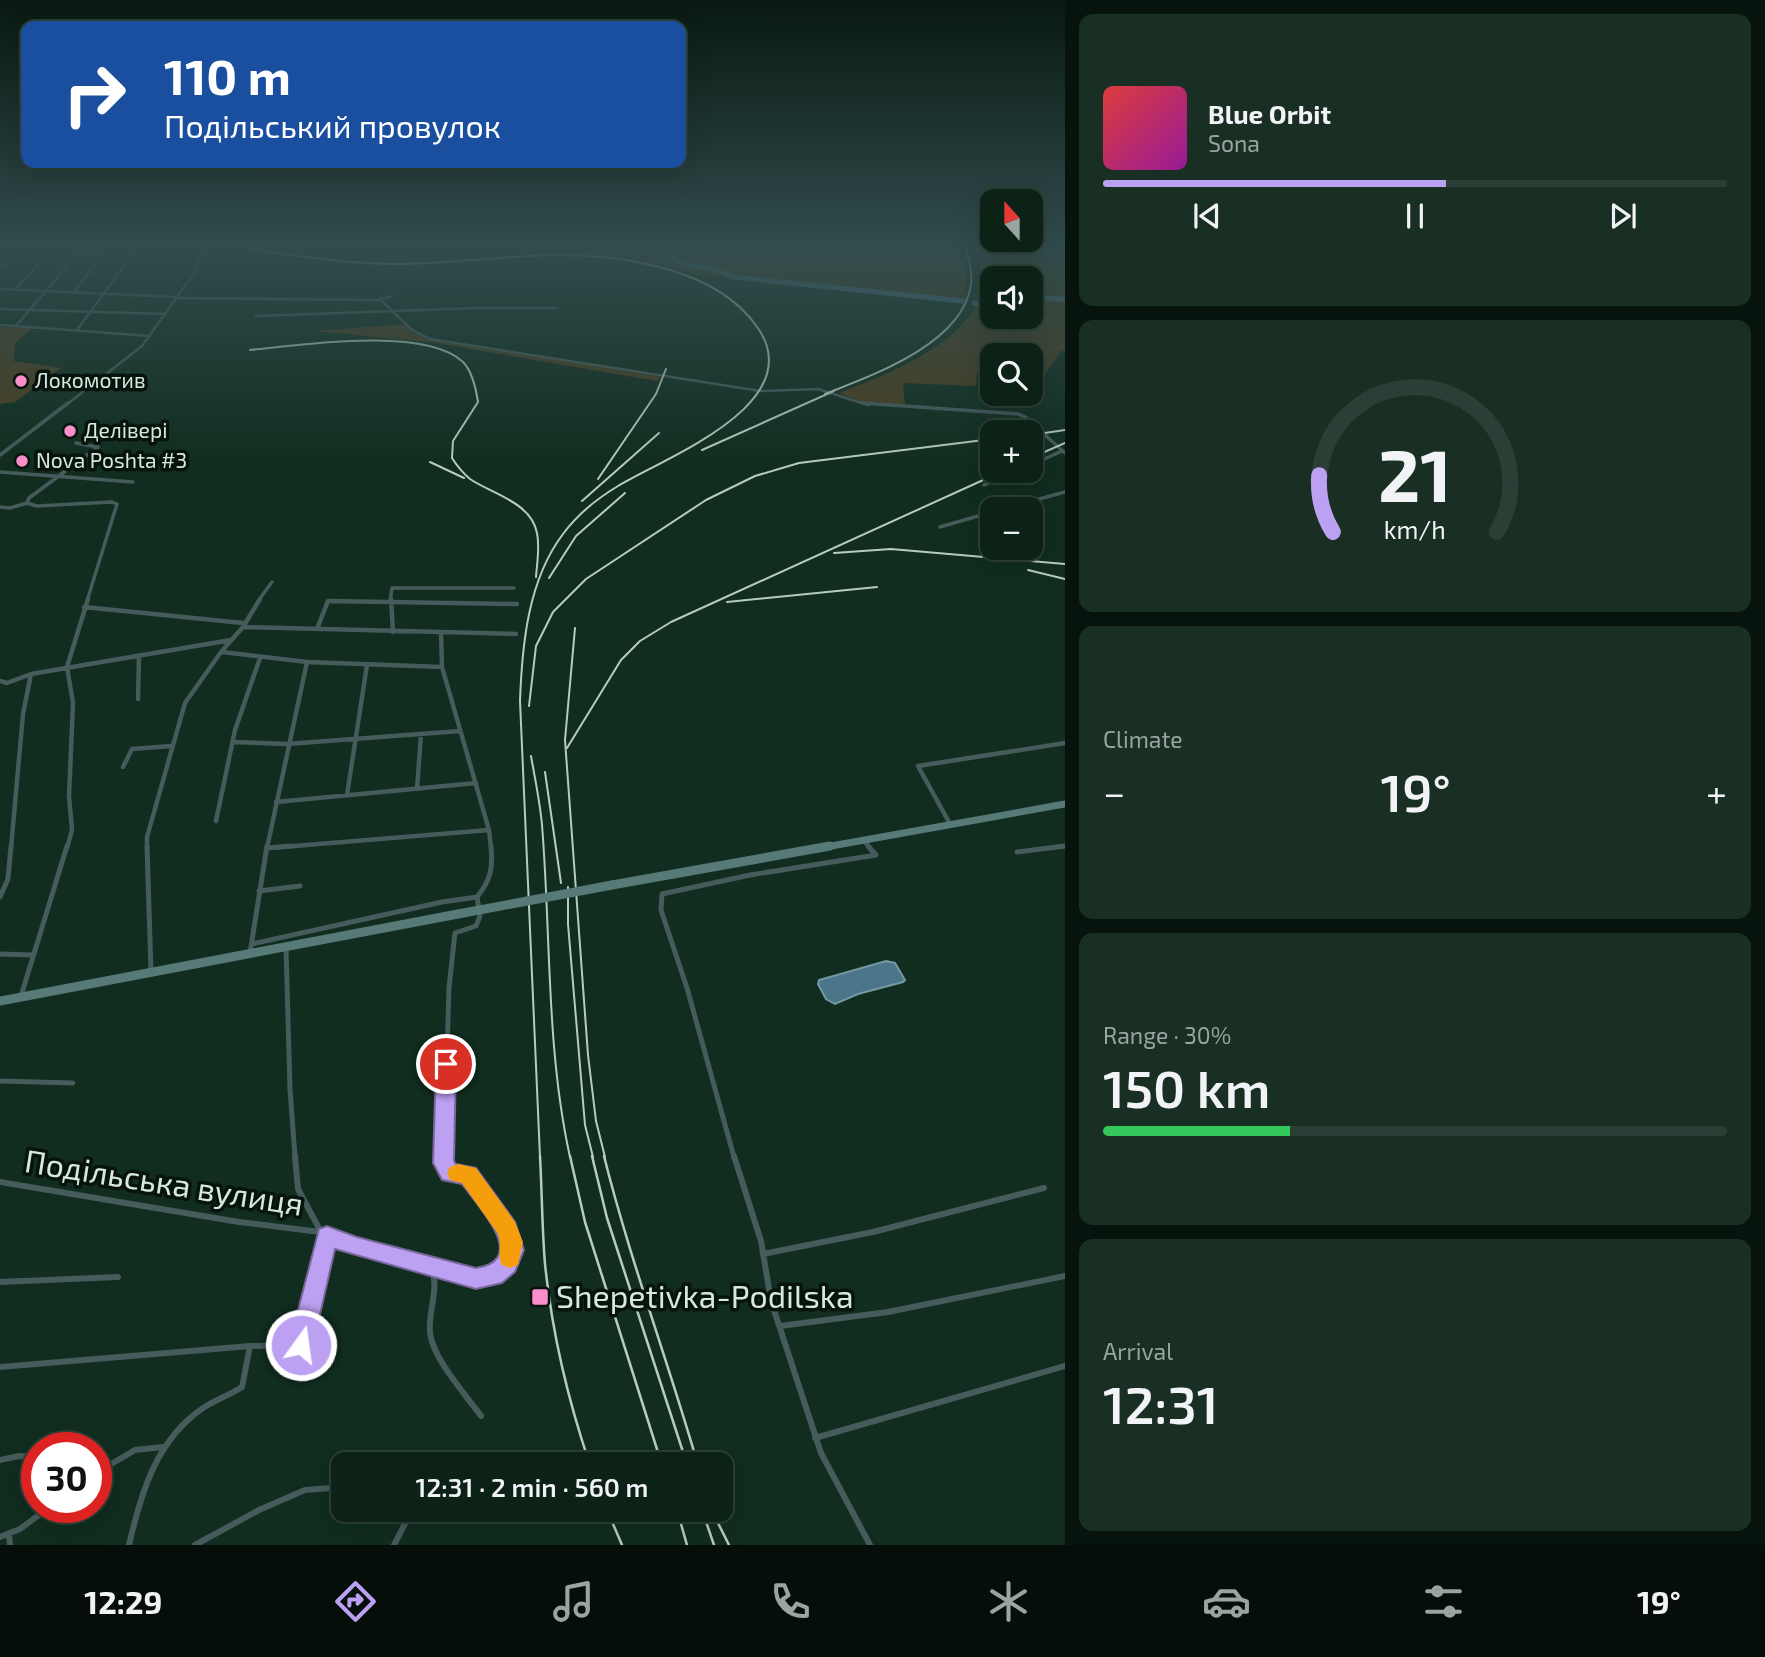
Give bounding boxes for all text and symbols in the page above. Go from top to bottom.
text: 110 m [164,46,291,105]
icon: right [49,49,140,140]
text: Blue Orbit [1208,98,1331,129]
text: Подільський провулок [164,106,501,144]
text: Sona [1208,129,1260,157]
north arrow [980,189,1043,252]
map controls [980,189,1043,560]
icon: previous [1188,197,1226,235]
icon: pause [1396,197,1434,235]
icon: next [1604,197,1642,235]
button: sound [980,266,1043,329]
button: search [980,343,1043,406]
place label: Локомотив [35,367,146,392]
marker: Локомотив [13,373,29,389]
place label: Делівері [84,417,167,442]
button: + [980,420,1043,483]
marker: Делівері [62,423,78,439]
text: 21 [1378,430,1452,518]
place label: Nova Poshta #3 [36,447,187,472]
marker: Nova Poshta #3 [14,453,30,469]
button: − [980,497,1043,560]
text: km/h [1384,514,1446,544]
text: Climate [1103,725,1183,753]
text: 19° [1380,760,1451,822]
text: − [1103,769,1125,815]
text: + [1706,769,1727,815]
text: Range · 30% [1103,1021,1231,1049]
pin [416,1034,476,1094]
icon: arrive [427,1045,465,1083]
text: 150 km [1103,1056,1270,1118]
street label: Подільська вулиця [22,1140,306,1223]
place label: Shepetivka-Podilska [556,1276,854,1314]
marker: Shepetivka-Podilska [530,1287,550,1307]
position arrow [264,1308,338,1382]
text: Arrival [1103,1337,1173,1365]
text: 12:31 [1103,1372,1218,1434]
speed limit sign: 30 [21,1432,112,1523]
text: 12:31 · 2 min · 560 m [416,1471,648,1502]
icon: directions [331,1577,380,1626]
icon: music [549,1577,598,1626]
icon: phone [766,1577,815,1626]
icon: climate [984,1577,1033,1626]
icon: car [1202,1577,1251,1626]
icon: filters [1419,1577,1468,1626]
text: 12:29 [84,1582,162,1620]
text: 19° [1637,1582,1681,1620]

